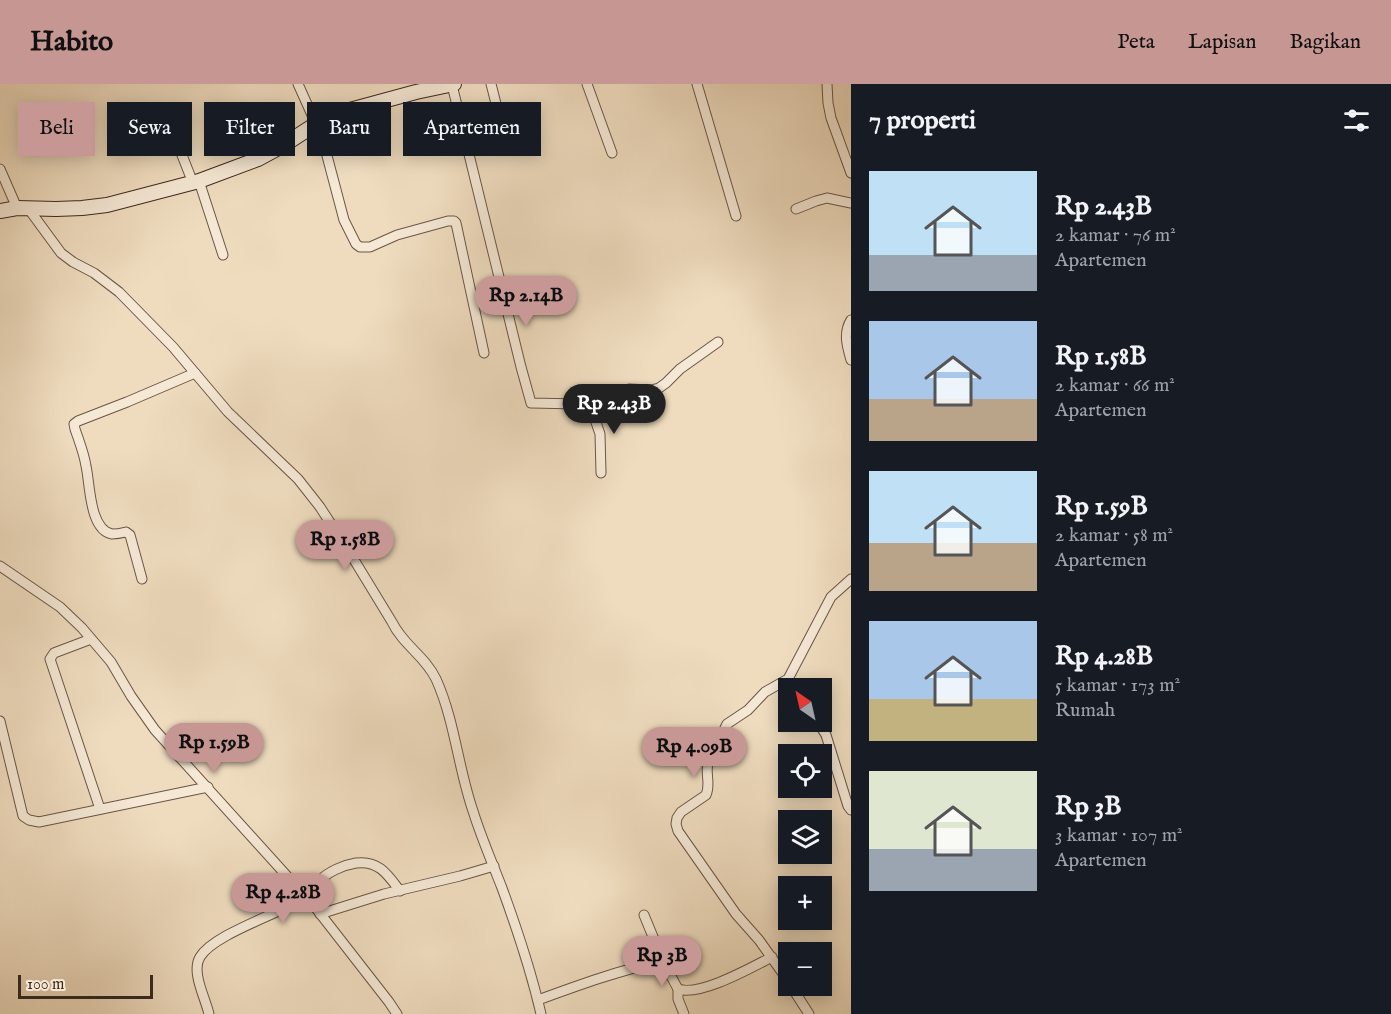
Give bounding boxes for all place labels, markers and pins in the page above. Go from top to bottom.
pin: Rp 2.14B [464,276,588,327]
pin: Rp 2.43B [552,384,676,435]
pin: Rp 1.58B [283,520,407,571]
pin: Rp 1.59B [152,723,276,774]
pin: Rp 4.09B [632,727,756,778]
pin: Rp 4.28B [221,873,345,924]
pin: Rp 3B [620,936,704,987]

